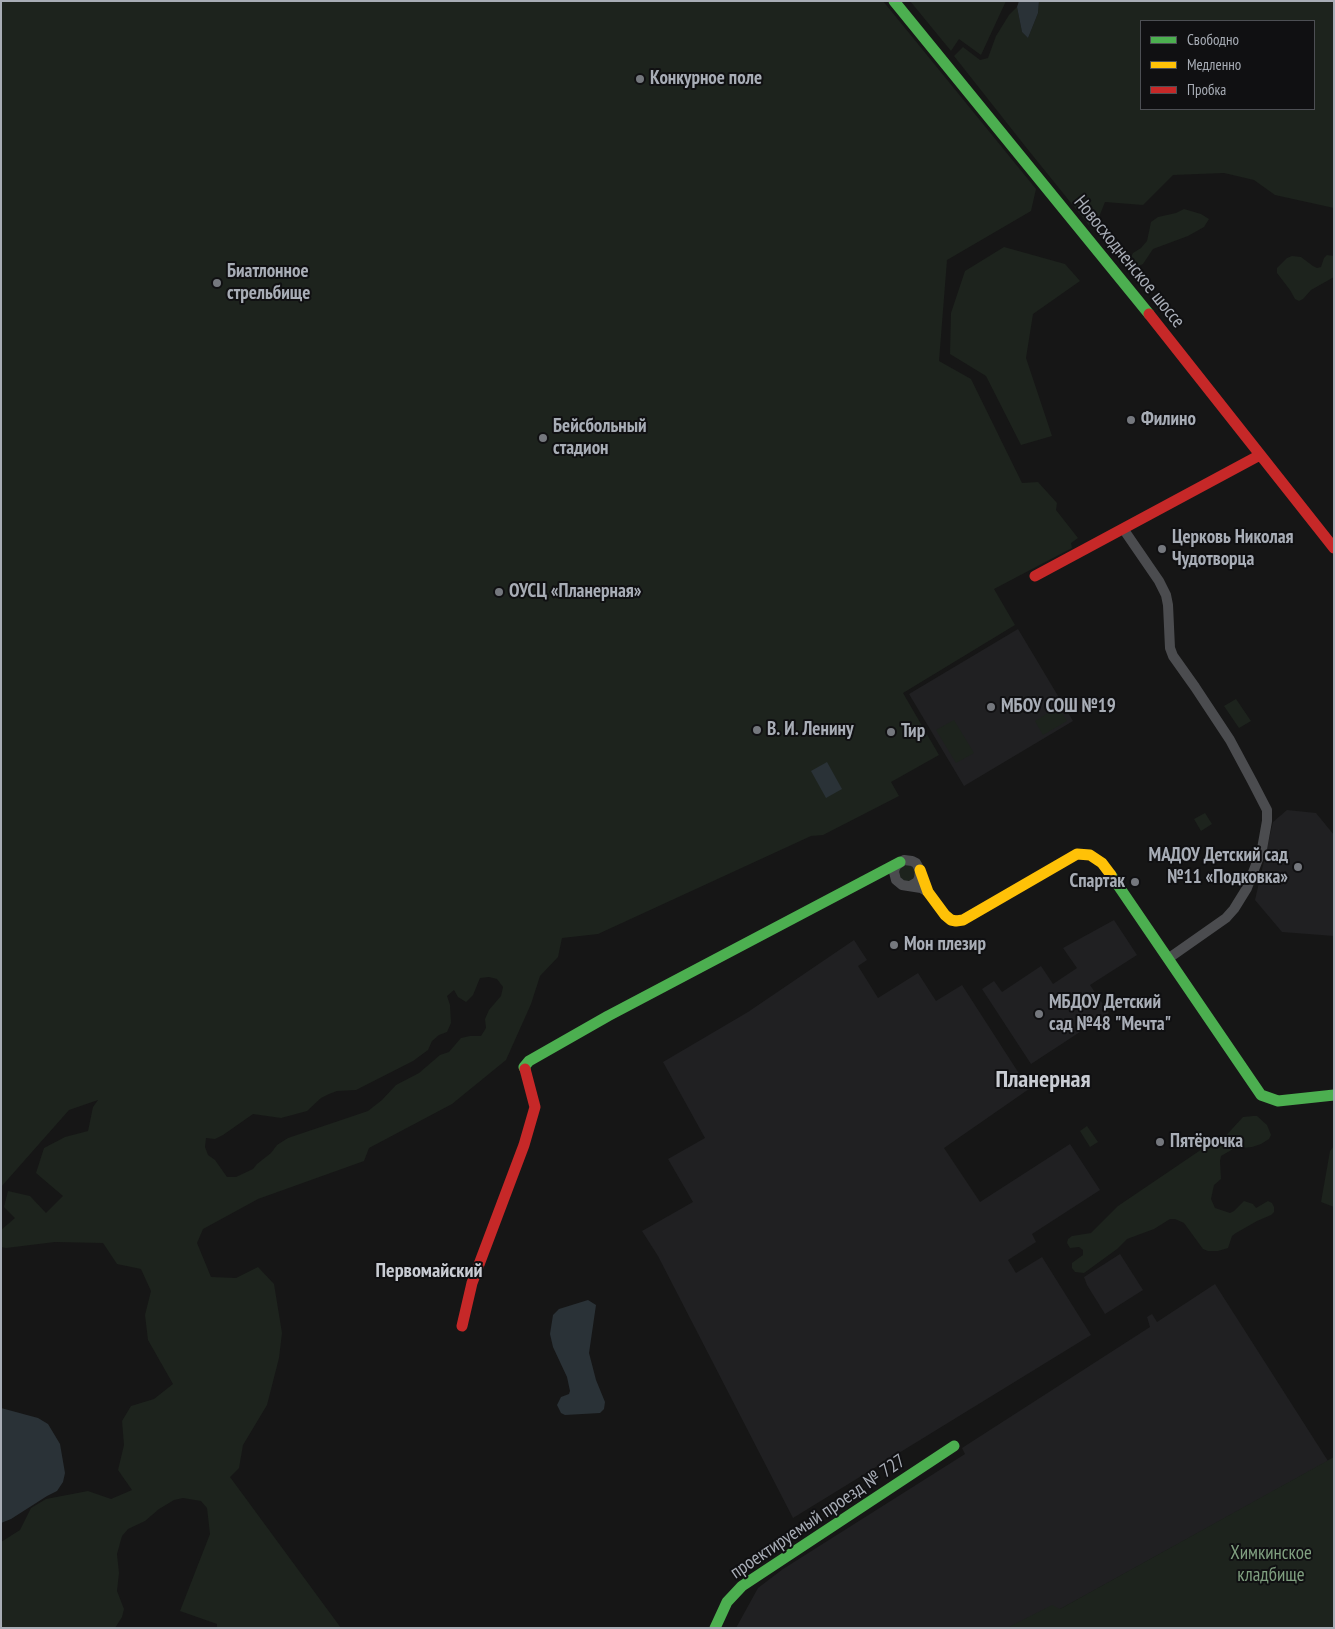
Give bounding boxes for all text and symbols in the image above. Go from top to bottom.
legend [1140,20,1315,110]
text: Свободно [1187,30,1239,49]
text: Медленно [1187,55,1241,74]
place label: Конкурное поле [650,68,762,90]
marker: Конкурное поле [634,73,646,85]
text: Пробка [1187,80,1226,99]
street label: Новосходненское шоссе [1069,191,1189,333]
place label: Биатлонное стрельбище [227,261,310,305]
marker: Биатлонное стрельбище [211,277,223,289]
place label: Филино [1141,409,1196,431]
marker: Филино [1125,414,1137,426]
place label: Бейсбольный стадион [553,416,647,460]
marker: Бейсбольный стадион [537,432,549,444]
place label: Церковь Николая Чудотворца [1172,527,1294,571]
marker: Церковь Николая Чудотворца [1156,543,1168,555]
place label: ОУСЦ «Планерная» [509,581,641,603]
marker: ОУСЦ «Планерная» [493,586,505,598]
place label: МБОУ СОШ №19 [1001,696,1116,718]
marker: МБОУ СОШ №19 [985,701,997,713]
place label: В. И. Ленину [767,719,854,741]
place label: Тир [901,721,925,743]
marker: В. И. Ленину [751,724,763,736]
marker: Тир [885,726,897,738]
place label: МАДОУ Детский сад №11 «Подковка» [1149,845,1288,889]
marker: МАДОУ Детский сад №11 «Подковка» [1292,861,1304,873]
place label: Спартак [1070,871,1125,893]
marker: Спартак [1129,876,1141,888]
place label: Мон плезир [904,934,986,956]
marker: Мон плезир [888,939,900,951]
place label: МБДОУ Детский сад №48 "Мечта" [1049,992,1171,1036]
marker: МБДОУ Детский сад №48 "Мечта" [1033,1008,1045,1020]
district label: Планерная [995,1066,1091,1094]
place label: Пятёрочка [1170,1131,1243,1153]
marker: Пятёрочка [1154,1136,1166,1148]
district label: Первомайский [376,1259,482,1283]
street label: проектируемый проезд № 727 [726,1450,910,1584]
park label: Химкинское кладбище [1230,1543,1312,1587]

